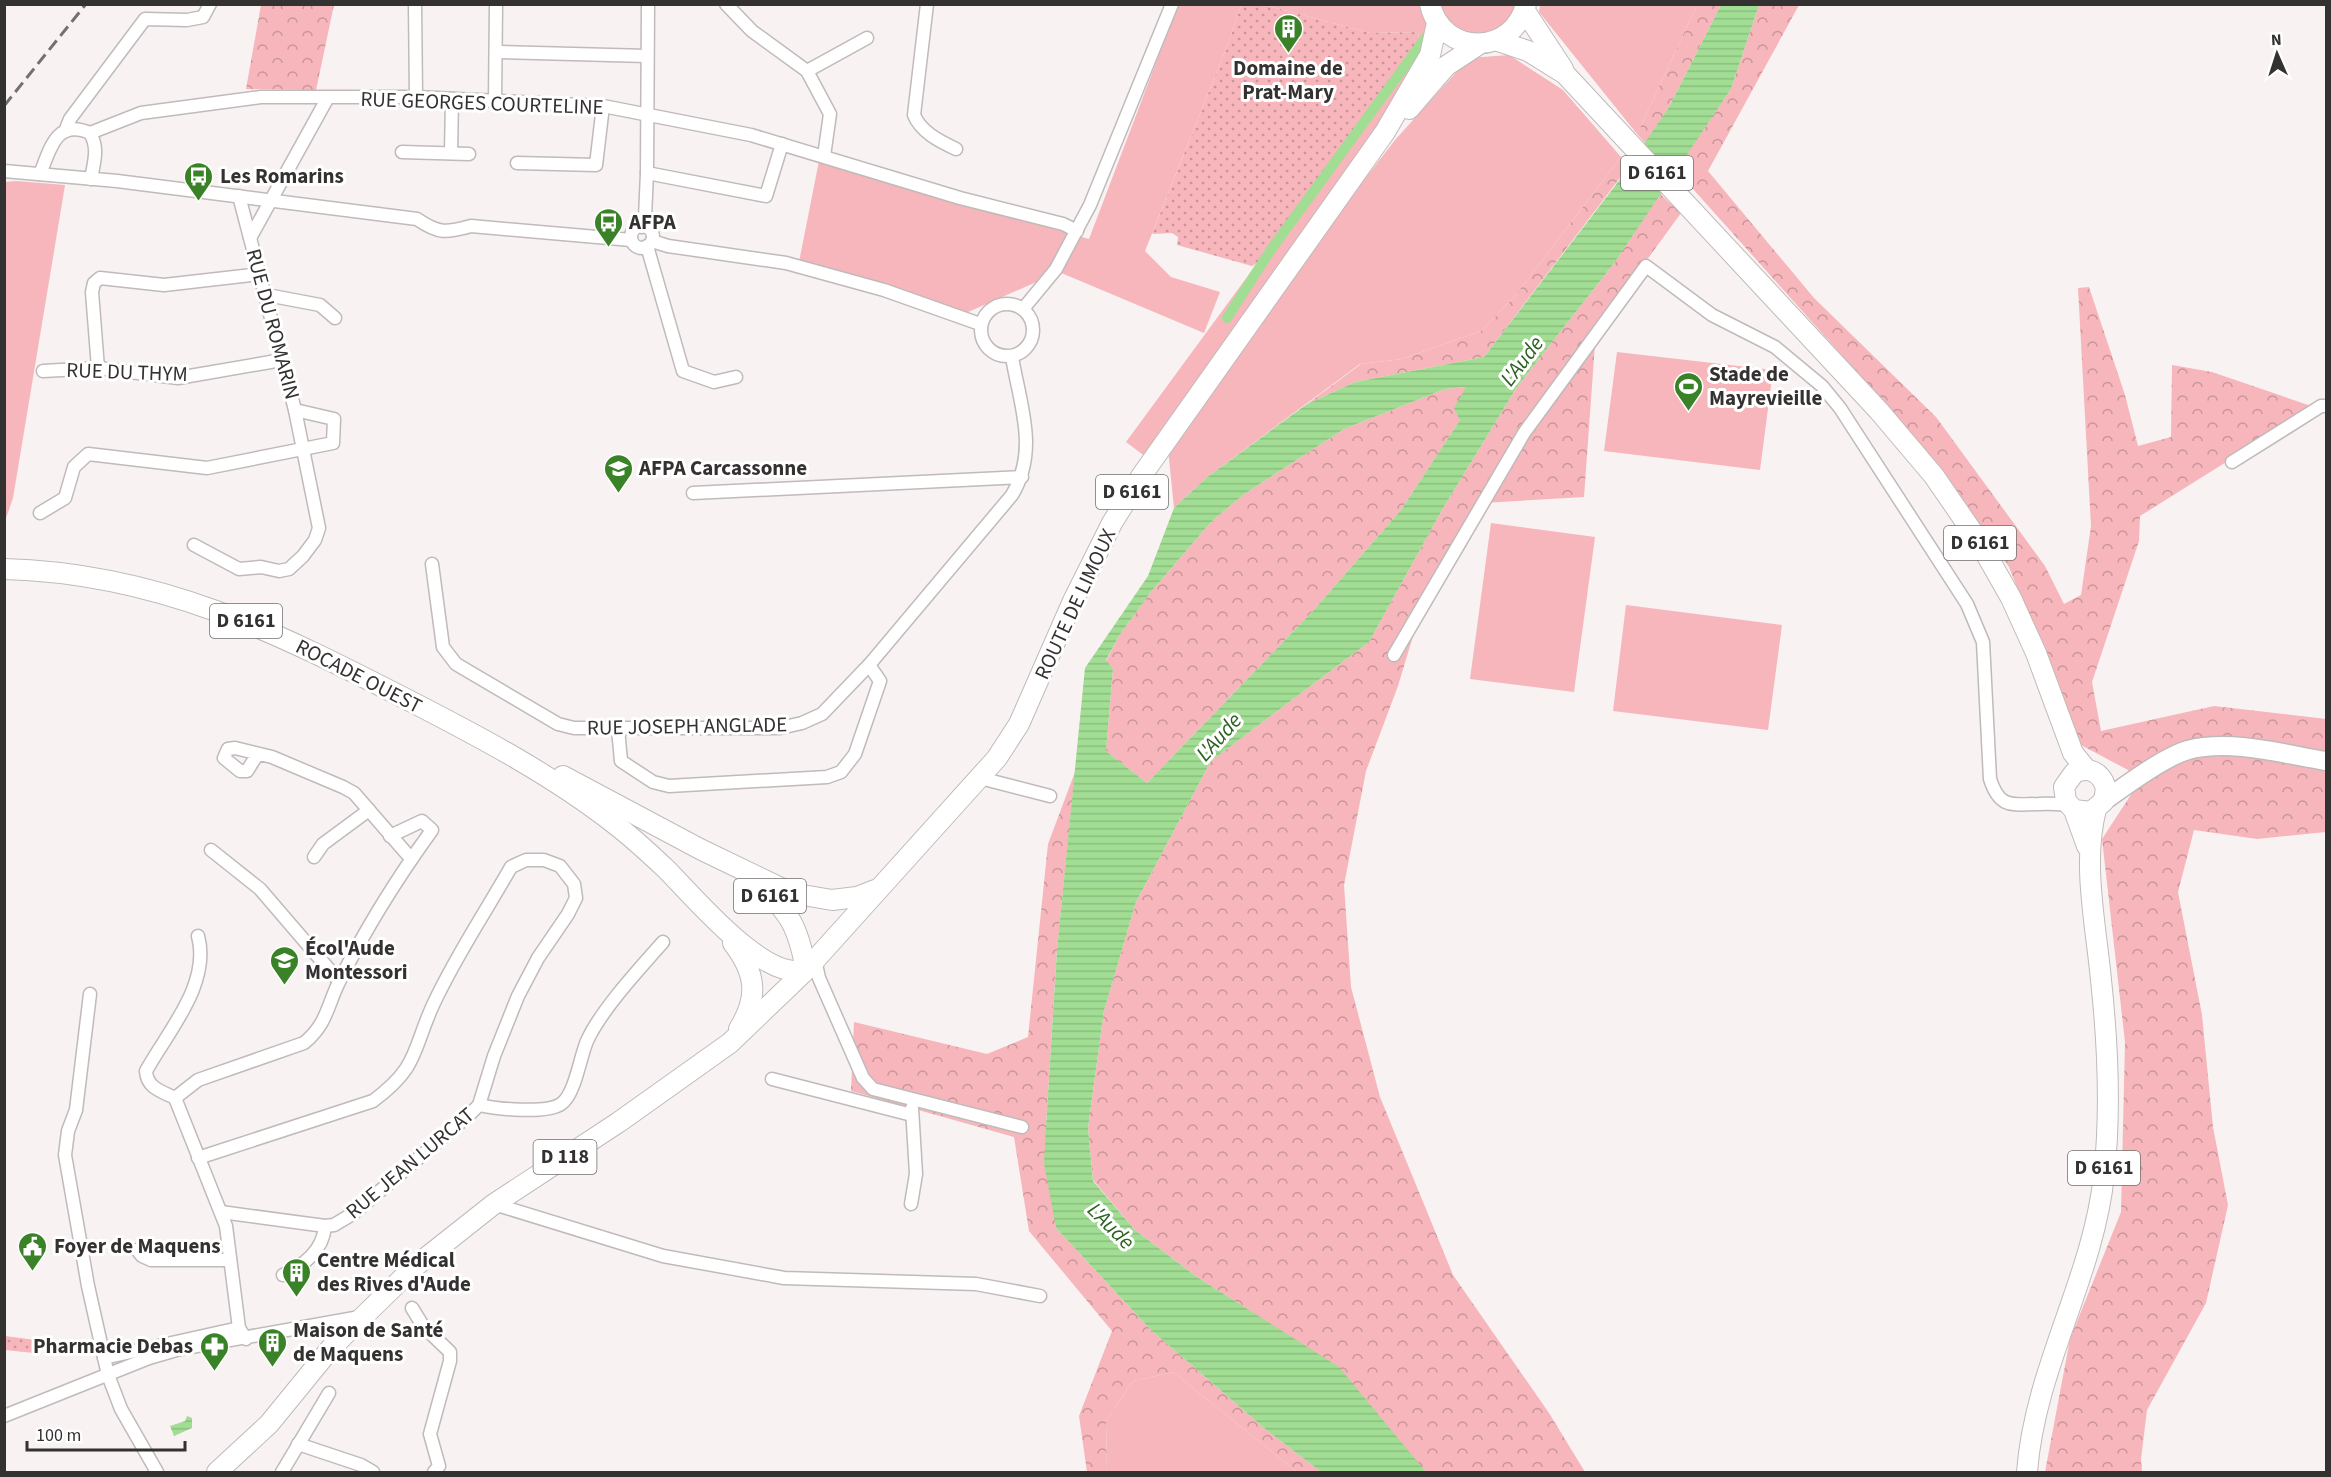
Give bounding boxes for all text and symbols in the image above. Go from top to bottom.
building icon: Domaine de Prat-Mary [1272,13,1304,55]
north arrow [2247,24,2307,84]
text: N [2270,29,2282,51]
place label: Domaine de Prat-Mary [1233,53,1343,107]
street label: RUE GEORGES COURTELINE [360,84,604,122]
road number: D 6161 [1621,156,1693,190]
bus stop icon: Les Romarins [183,160,215,202]
place label: Les Romarins [220,161,344,191]
bus stop icon: AFPA [592,206,624,248]
place label: AFPA [628,207,677,237]
street label: RUE DU ROMARIN [238,245,308,403]
water label: L'Aude [1492,329,1552,393]
street label: RUE DU THYM [66,355,188,389]
place label: Stade de Mayrevieille [1709,359,1822,413]
sports icon: Stade de Mayrevieille [1672,370,1704,412]
school or university icon: AFPA Carcassonne [602,452,634,494]
place label: AFPA Carcassonne [638,453,807,483]
road number: D 6161 [1096,475,1168,509]
street label: ROUTE DE LIMOUX [1027,524,1123,684]
road number: D 6161 [1944,526,2016,560]
road number: D 6161 [210,604,282,638]
street label: ROCADE OUEST [291,631,427,721]
water label: L'Aude [1188,706,1250,768]
street label: RUE JOSEPH ANGLADE [587,709,787,743]
road number: D 6161 [734,879,806,913]
place label: Écol'Aude Montessori [305,933,408,987]
school or university icon: Écol'Aude Montessori [268,944,300,986]
street label: RUE JEAN LURCAT [339,1100,481,1226]
road number: D 118 [534,1140,596,1174]
road number: D 6161 [2068,1151,2140,1185]
water label: L'Aude [1080,1195,1142,1257]
public building icon: Foyer de Maquens [17,1230,49,1272]
place label: Foyer de Maquens [54,1231,221,1261]
place label: Centre Médical des Rives d'Aude [317,1245,471,1299]
building icon: Centre Médical des Rives d'Aude [280,1256,312,1298]
place label: Maison de Santé de Maquens [293,1315,444,1369]
building icon: Maison de Santé de Maquens [256,1326,288,1368]
pharmacy icon: Pharmacie Debas [198,1330,230,1372]
place label: Pharmacie Debas [33,1331,193,1361]
scale bar [27,1414,184,1452]
text: 100 m [36,1423,81,1448]

